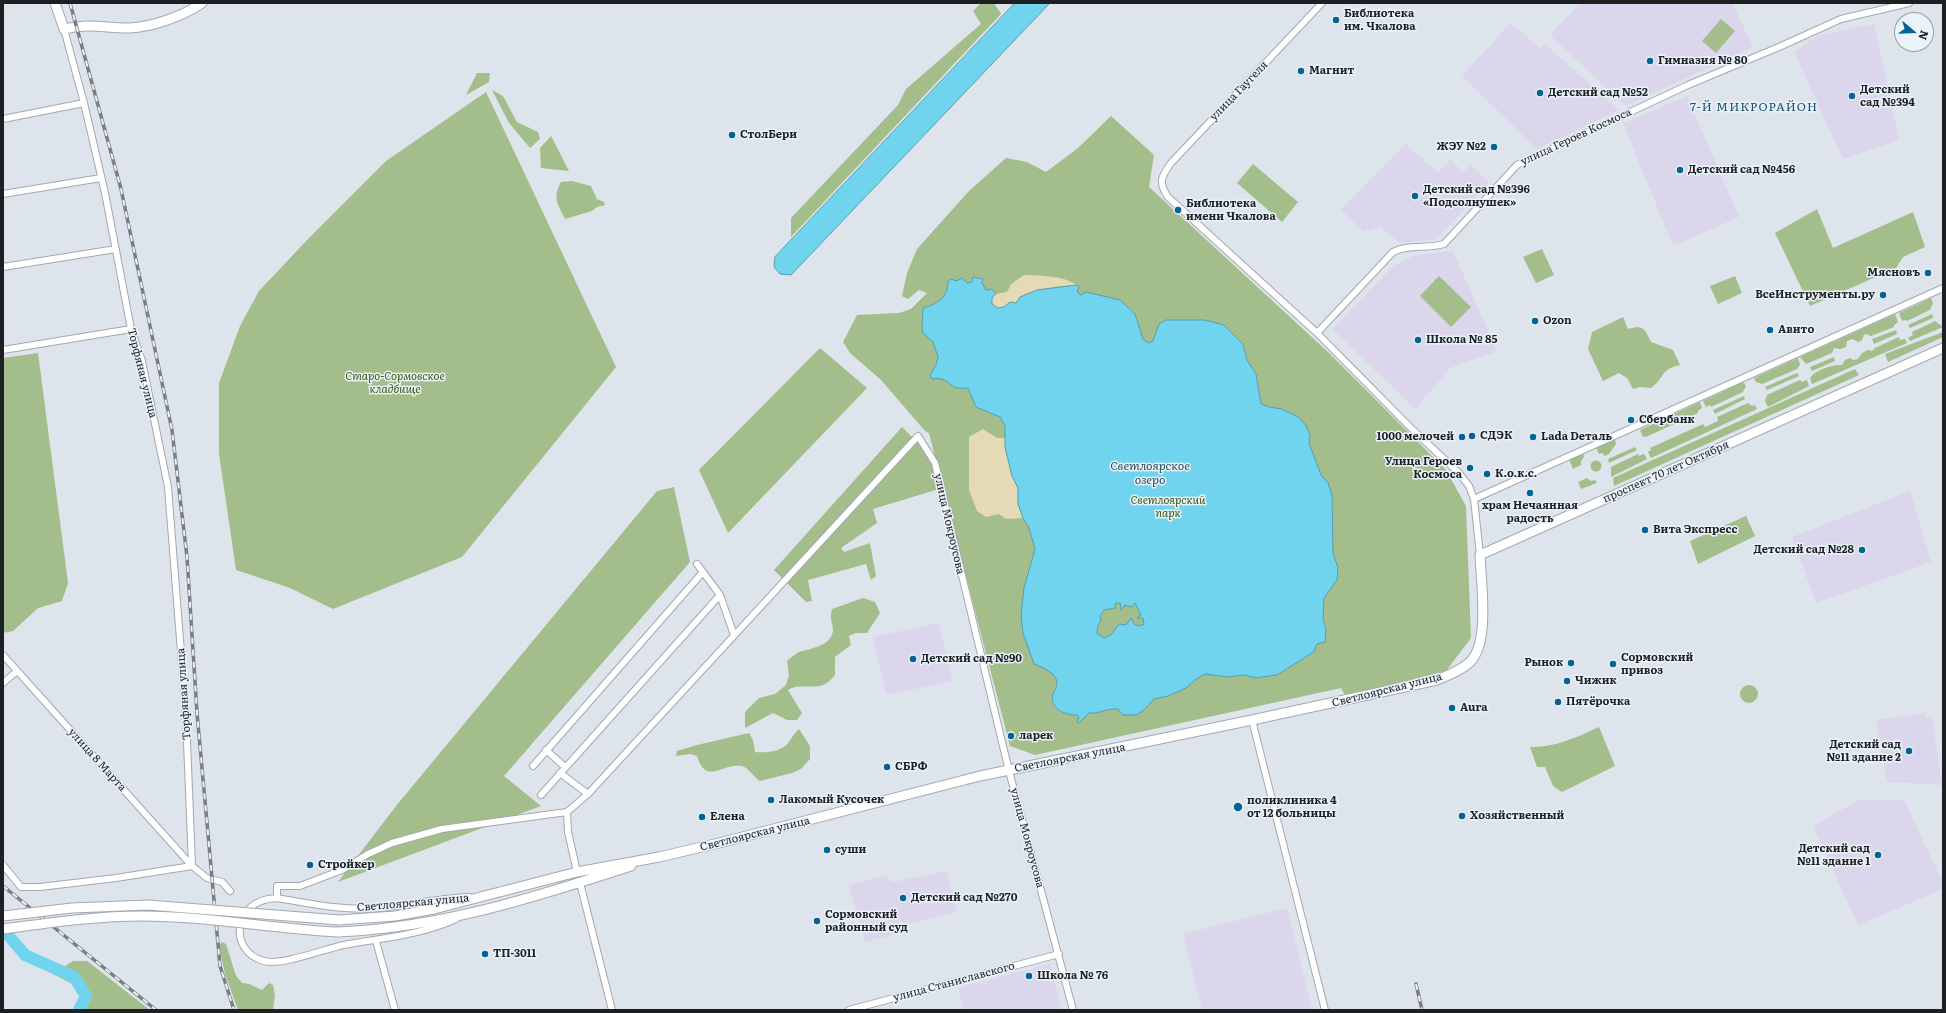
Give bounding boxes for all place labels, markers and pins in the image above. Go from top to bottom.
place label: Библиотека им. Чкалова [1344,7,1416,33]
marker: Библиотека им. Чкалова [1331,15,1341,25]
place label: Гимназия № 80 [1658,54,1748,68]
marker: Гимназия № 80 [1645,56,1655,66]
place label: Магнит [1309,64,1354,78]
marker: Магнит [1296,66,1306,76]
place label: Детский сад №394 [1860,83,1915,109]
place label: Детский сад №52 [1548,86,1648,100]
marker: Детский сад №52 [1535,88,1545,98]
marker: Детский сад №394 [1847,91,1857,101]
place label: СтолБери [740,128,797,142]
marker: СтолБери [727,130,737,140]
place label: ЖЭУ №2 [1437,140,1486,154]
marker: ЖЭУ №2 [1489,142,1499,152]
place label: Детский сад №456 [1688,163,1795,177]
marker: Детский сад №456 [1675,165,1685,175]
place label: Детский сад №396 «Подсолнушек» [1423,183,1530,209]
marker: Детский сад №396 «Подсолнушек» [1410,191,1420,201]
place label: Библиотека имени Чкалова [1186,197,1276,223]
marker: Библиотека имени Чкалова [1173,205,1183,215]
place label: Мясновъ [1867,266,1920,280]
marker: Мясновъ [1923,268,1933,278]
place label: ВсеИнструменты.ру [1755,288,1875,302]
marker: ВсеИнструменты.ру [1878,290,1888,300]
place label: Ozon [1543,314,1572,328]
marker: Ozon [1530,316,1540,326]
place label: Авито [1778,323,1814,337]
marker: Авито [1765,325,1775,335]
place label: Школа № 85 [1426,333,1497,347]
marker: Школа № 85 [1413,335,1423,345]
place label: Сбербанк [1639,413,1695,427]
marker: Сбербанк [1626,415,1636,425]
place label: СДЭК [1480,429,1512,443]
place label: 1000 мелочей [1377,430,1454,444]
place label: Lada Dеталь [1541,430,1612,444]
marker: СДЭК [1467,431,1477,441]
marker: 1000 мелочей [1457,432,1467,442]
marker: Lada Dеталь [1528,432,1538,442]
place label: Улица Героев Космоса [1385,455,1462,481]
marker: Улица Героев Космоса [1465,463,1475,473]
place label: К.о.к.с. [1495,467,1537,481]
marker: К.о.к.с. [1482,469,1492,479]
marker: храм Нечаянная радость [1525,488,1535,498]
place label: храм Нечаянная радость [1482,499,1578,525]
place label: Вита Экспресс [1653,523,1737,537]
marker: Вита Экспресс [1640,525,1650,535]
place label: Детский сад №28 [1754,543,1854,557]
marker: Детский сад №28 [1857,545,1867,555]
place label: Сормовский привоз [1621,651,1693,677]
place label: Детский сад №90 [921,652,1022,666]
marker: Детский сад №90 [908,654,918,664]
place label: Рынок [1524,656,1563,670]
marker: Рынок [1566,658,1576,668]
marker: Сормовский привоз [1608,659,1618,669]
place label: Чижик [1575,674,1617,688]
marker: Чижик [1562,676,1572,686]
place label: Пятёрочка [1566,695,1630,709]
marker: Пятёрочка [1553,697,1563,707]
place label: Aura [1460,701,1488,715]
marker: Aura [1447,703,1457,713]
place label: ларек [1019,729,1053,743]
marker: ларек [1006,731,1016,741]
place label: Детский сад №11 здание 2 [1826,738,1901,764]
marker: Детский сад №11 здание 2 [1904,746,1914,756]
place label: СБРФ [895,760,928,774]
marker: СБРФ [882,762,892,772]
place label: Лакомый Кусочек [779,793,884,807]
place label: поликлиника 4 от 12 больницы [1247,794,1337,820]
marker: Лакомый Кусочек [766,795,776,805]
marker: поликлиника 4 от 12 больницы [1232,801,1244,813]
place label: Хозяйственный [1470,809,1564,823]
place label: Елена [710,810,745,824]
marker: Хозяйственный [1457,811,1467,821]
marker: Елена [697,812,707,822]
place label: Детский сад №11 здание 1 [1797,842,1870,868]
place label: суши [835,843,866,857]
marker: суши [822,845,832,855]
marker: Детский сад №11 здание 1 [1873,850,1883,860]
place label: Стройкер [318,858,375,872]
marker: Стройкер [305,860,315,870]
place label: Детский сад №270 [911,891,1018,905]
marker: Детский сад №270 [898,893,908,903]
place label: Сормовский районный суд [825,908,908,934]
marker: Сормовский районный суд [812,916,822,926]
place label: ТП-3011 [493,947,536,961]
marker: ТП-3011 [480,949,490,959]
place label: Школа № 76 [1037,969,1108,983]
marker: Школа № 76 [1024,971,1034,981]

